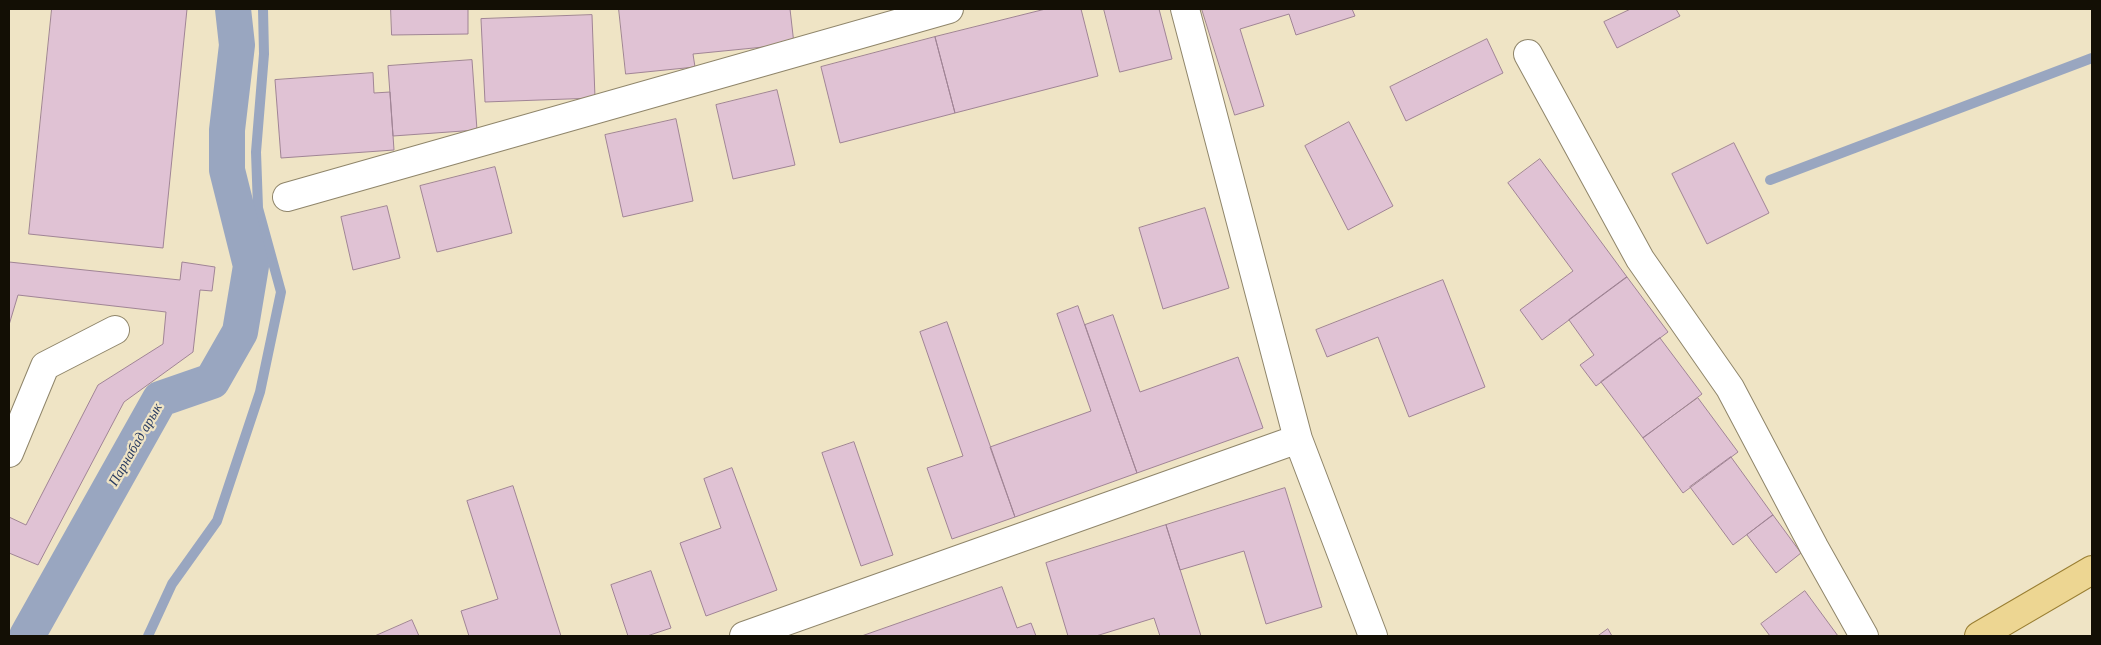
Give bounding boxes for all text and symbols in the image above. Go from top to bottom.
water label: Парнабад арык [106,401,166,489]

